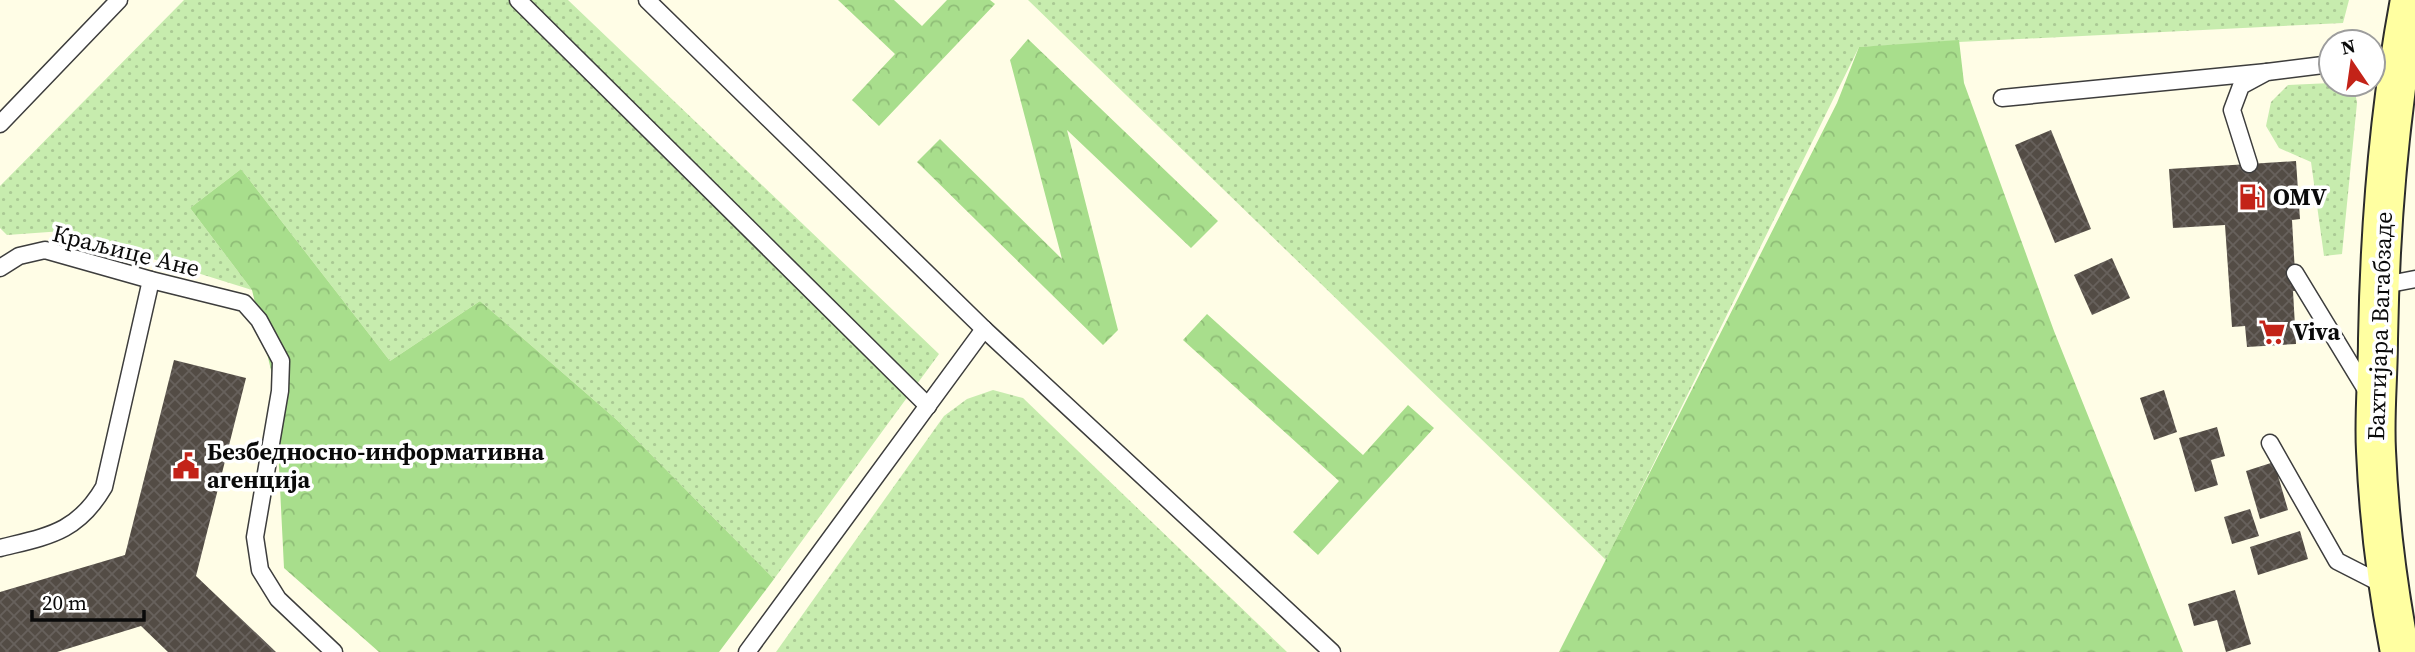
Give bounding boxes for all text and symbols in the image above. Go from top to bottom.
north arrow [2317,28,2387,98]
text: N [2339,32,2358,61]
place label: OMV [2273,180,2327,213]
fuel station icon: OMV [2237,182,2267,212]
street label: Бахтијара Вагабзаде [2359,211,2400,441]
street label: Краљице Ане [49,216,203,285]
place label: Viva [2293,315,2340,348]
supermarket icon: Viva [2257,317,2287,347]
place label: Безбедносно-информативна агенција [207,435,545,496]
public building icon: Безбедносно-информативна агенција [171,451,201,481]
scale bar [32,578,144,622]
text: 20 m [42,588,87,617]

